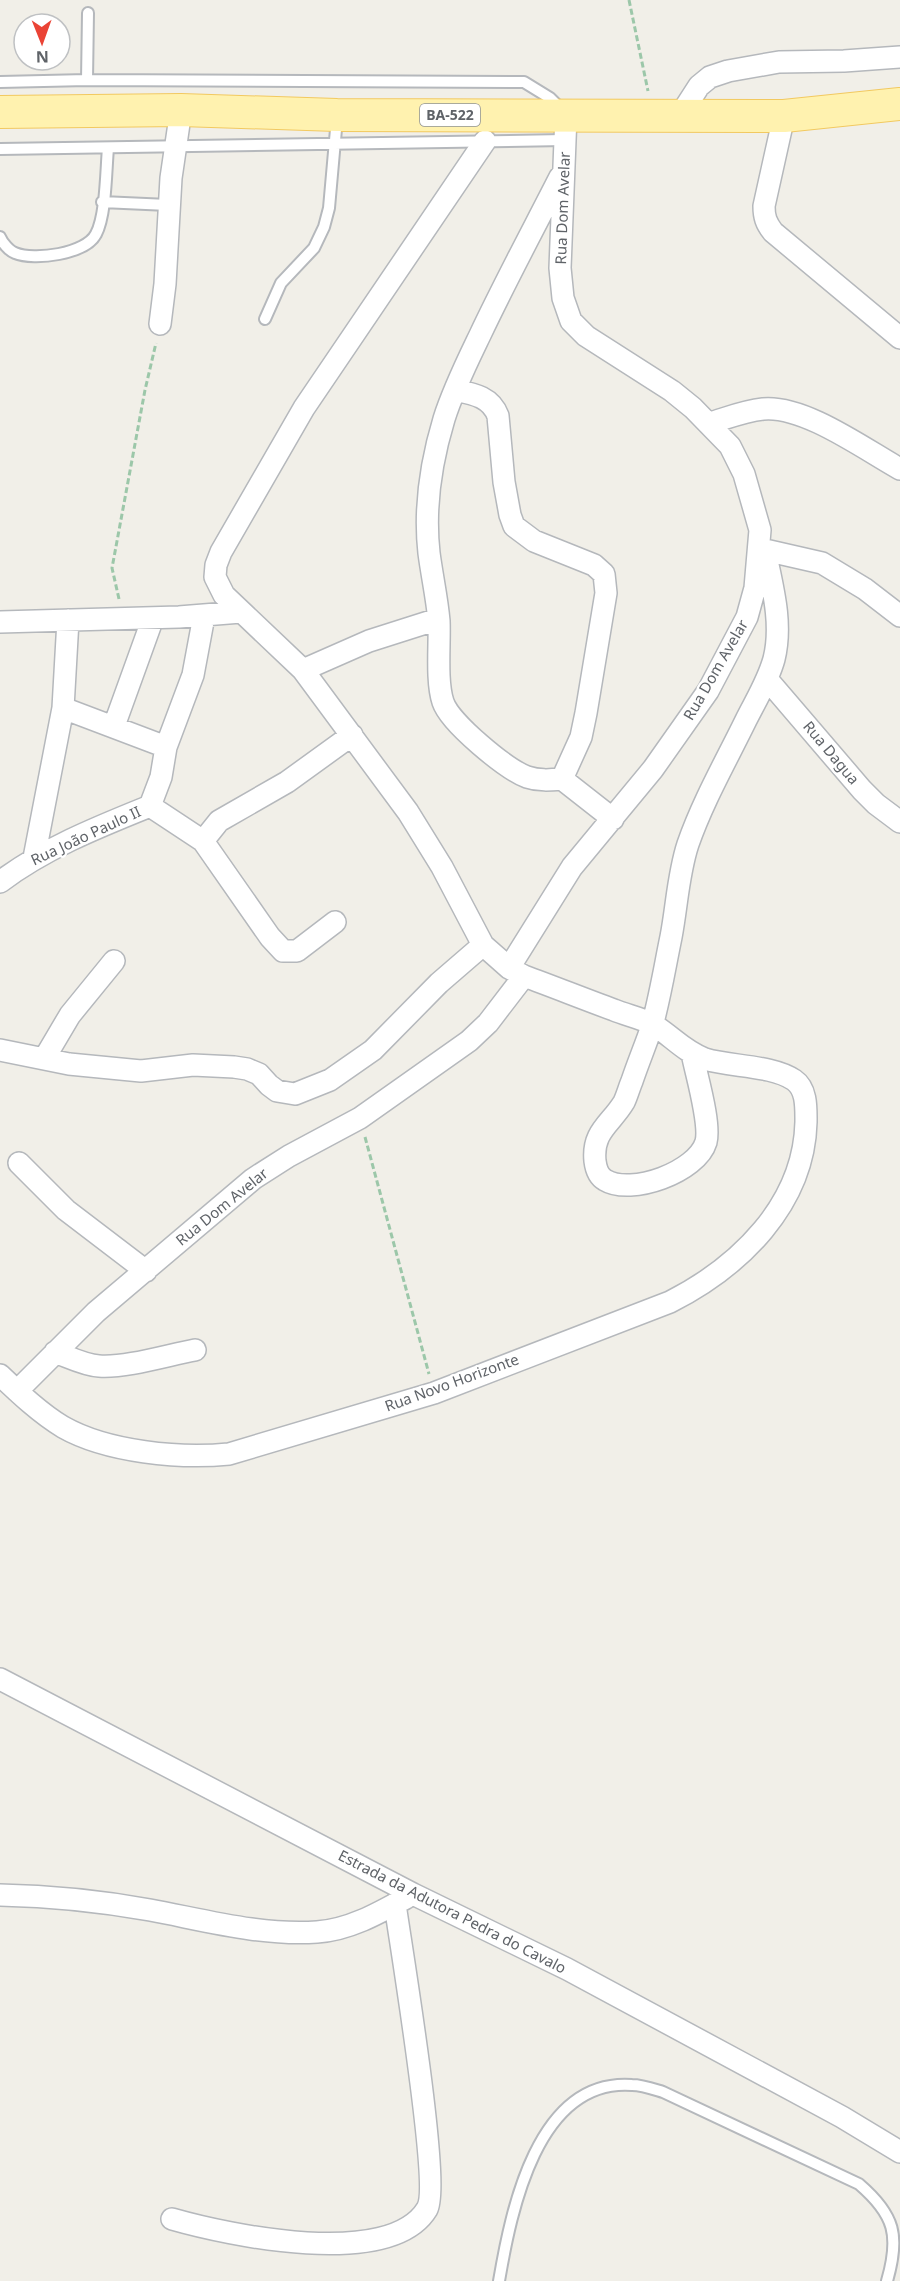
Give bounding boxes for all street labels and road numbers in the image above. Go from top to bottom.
road number: BA-522 [420,104,480,126]
street label: Rua Dom Avelar [550,151,574,265]
street label: Rua Dom Avelar [678,616,752,723]
street label: Rua Dagua [799,716,864,788]
street label: Rua João Paulo II [27,801,144,869]
street label: Rua Dom Avelar [171,1163,272,1250]
street label: Rua Novo Horizonte [382,1349,521,1416]
street label: Estrada da Adutora Pedra do Cavalo [335,1845,570,1977]

